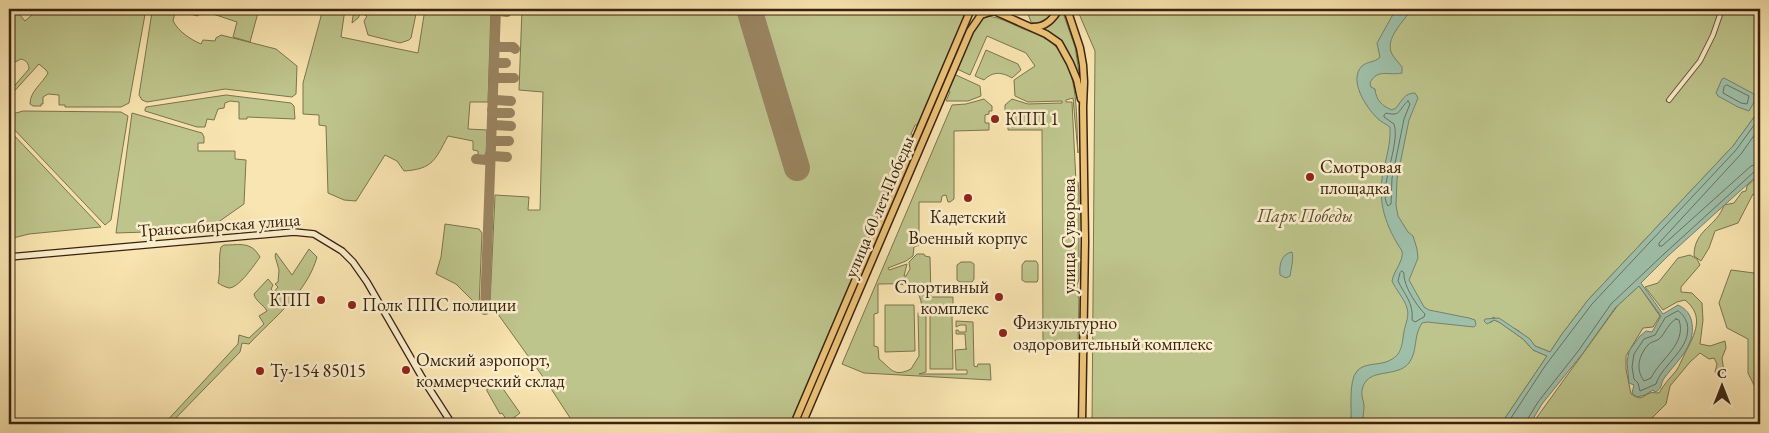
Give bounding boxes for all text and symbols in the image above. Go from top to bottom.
place label: КПП 1 [1005,107,1059,130]
marker: КПП 1 [989,113,1001,125]
street label: улица 60 лет Победы [838,132,919,281]
place label: Смотровая площадка [1320,155,1401,199]
marker: Смотровая площадка [1304,171,1316,183]
street label: улица Суворова [1057,177,1080,294]
marker: Кадетский Военный корпус [962,192,974,204]
park label: Парк Победы [1256,204,1353,228]
place label: Кадетский Военный корпус [908,205,1028,249]
street label: Транссибирская улица [137,207,302,242]
place label: Спортивный комплекс [895,275,989,319]
place label: КПП [269,288,311,311]
marker: Спортивный комплекс [993,291,1005,303]
place label: Полк ППС полиции [362,293,517,316]
marker: КПП [315,294,327,306]
marker: Полк ППС полиции [346,299,358,311]
place label: Физкультурно оздоровительный комплекс [1013,311,1213,355]
marker: Физкультурно оздоровительный комплекс [997,327,1009,339]
place label: Омский аэропорт, коммерческий склад [416,348,565,392]
place label: Ту-154 85015 [270,359,366,382]
north arrow [1696,360,1746,410]
marker: Омский аэропорт, коммерческий склад [400,364,412,376]
text: С [1717,364,1727,382]
marker: Ту-154 85015 [254,365,266,377]

